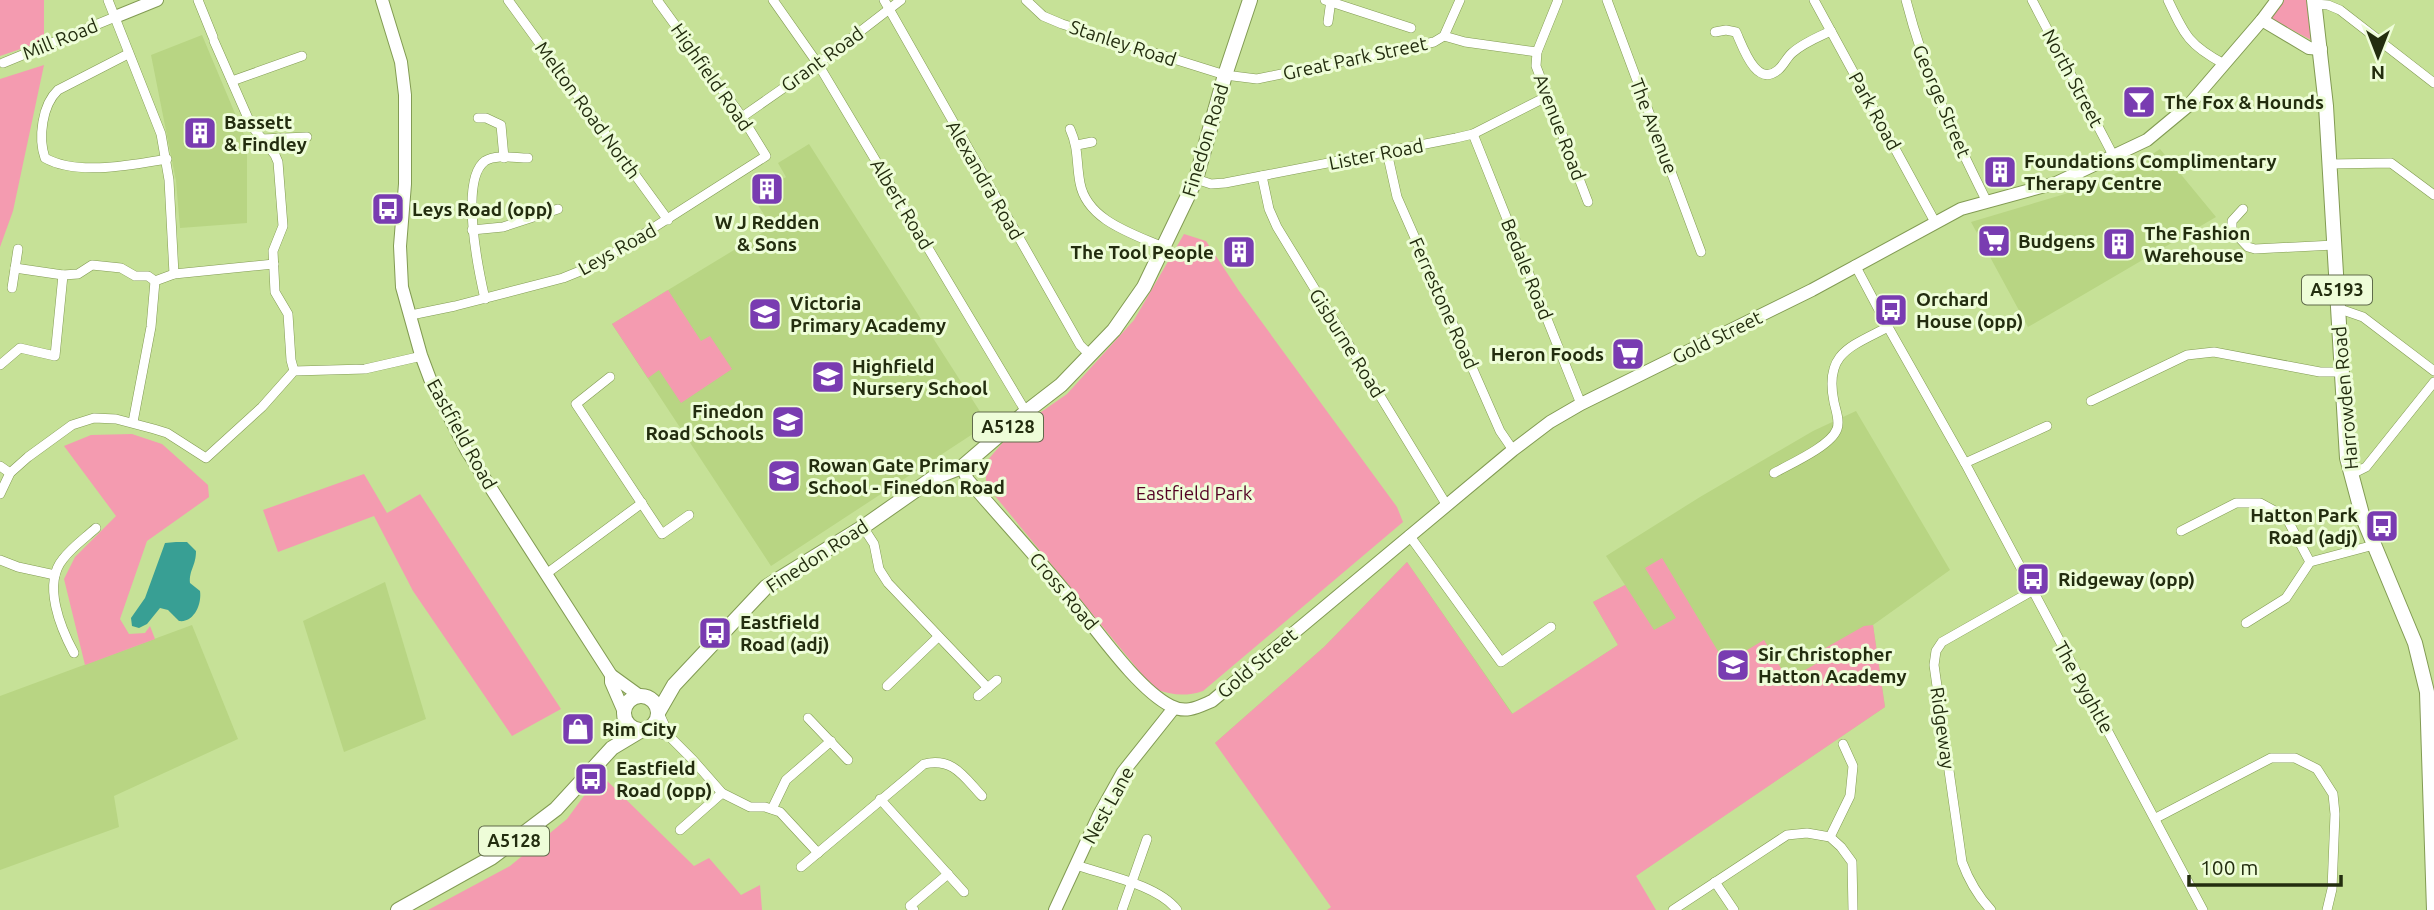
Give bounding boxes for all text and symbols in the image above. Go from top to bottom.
street label: Mill Road [19,14,101,64]
street label: Stanley Road [1067,15,1179,71]
street label: Highfield Road [667,19,757,135]
north arrow [2343,21,2413,91]
street label: Grant Road [777,22,867,96]
street label: North Street [2038,25,2108,131]
street label: Great Park Street [1281,32,1430,84]
street label: Melton Road North [531,37,645,183]
street label: George Street [1908,41,1976,161]
text: N [2371,62,2385,84]
street label: Park Road [1845,68,1905,154]
street label: Avenue Road [1530,71,1590,183]
street label: The Avenue [1626,75,1682,177]
street label: Finedon Road [1177,81,1233,199]
bar icon: The Fox & Hounds [2120,83,2158,121]
place label: The Fox & Hounds [2164,91,2324,113]
place label: Bassett & Findley [224,111,307,155]
building icon: Bassett & Findley [181,114,219,152]
street label: Alexandra Road [942,116,1028,244]
street label: Lister Road [1327,134,1425,174]
place label: Foundations Complimentary Therapy Centre [2024,150,2277,194]
building icon: Foundations Complimentary Therapy Centre [1981,153,2019,191]
street label: Albert Road [866,155,938,253]
building icon: W J Redden & Sons [748,170,786,208]
bus stop icon: Leys Road (opp) [369,190,407,228]
place label: Leys Road (opp) [412,198,553,220]
place label: W J Redden & Sons [715,211,819,255]
street label: Bedale Road [1497,215,1557,323]
street label: Leys Road [574,219,660,279]
supermarket icon: Budgens [1975,222,2013,260]
place label: The Fashion Warehouse [2144,222,2250,266]
building icon: The Fashion Warehouse [2100,225,2138,263]
place label: Budgens [2018,230,2095,252]
building icon: The Tool People [1220,233,1258,271]
street label: Ferrestone Road [1405,234,1483,372]
place label: The Tool People [1071,241,1214,263]
road number: A5193 [2302,276,2372,304]
street label: Gisburne Road [1305,285,1389,401]
place label: Orchard House (opp) [1916,288,2023,332]
bus stop icon: Orchard House (opp) [1872,291,1910,329]
place label: Victoria Primary Academy [790,292,946,336]
school or university icon: Victoria Primary Academy [746,295,784,333]
street label: Gold Street [1668,306,1766,368]
street label: Harrowden Road [2328,325,2362,471]
supermarket icon: Heron Foods [1609,335,1647,373]
place label: Heron Foods [1491,343,1604,365]
place label: Highfield Nursery School [852,355,988,399]
school or university icon: Highfield Nursery School [809,358,847,396]
street label: Eastfield Road [423,375,501,493]
place label: Finedon Road Schools [645,400,764,444]
school or university icon: Finedon Road Schools [769,403,807,441]
road number: A5128 [973,412,1043,442]
place label: Rowan Gate Primary School - Finedon Road [808,454,1005,498]
school or university icon: Rowan Gate Primary School - Finedon Road [765,457,803,495]
park label: Eastfield Park [1136,482,1253,504]
place label: Hatton Park Road (adj) [2250,504,2358,548]
bus stop icon: Hatton Park Road (adj) [2363,507,2401,545]
street label: Finedon Road [762,515,872,597]
street label: Cross Road [1025,548,1103,634]
bus stop icon: Ridgeway (opp) [2014,560,2052,598]
place label: Ridgeway (opp) [2058,568,2195,590]
place label: Eastfield Road (adj) [740,611,830,655]
bus stop icon: Eastfield Road (adj) [696,614,734,652]
street label: Gold Street [1213,623,1302,703]
street label: The Pyghtle [2050,637,2118,737]
place label: Sir Christopher Hatton Academy [1758,643,1907,687]
school or university icon: Sir Christopher Hatton Academy [1714,646,1752,684]
street label: Ridgeway [1926,686,1960,770]
shop icon: Rim City [559,710,597,748]
place label: Rim City [602,718,676,740]
place label: Eastfield Road (opp) [616,757,712,801]
bus stop icon: Eastfield Road (opp) [572,760,610,798]
street label: Nest Lane [1078,763,1138,847]
road number: A5128 [479,826,549,856]
scale bar [2189,844,2341,888]
text: 100 m [2200,855,2258,879]

